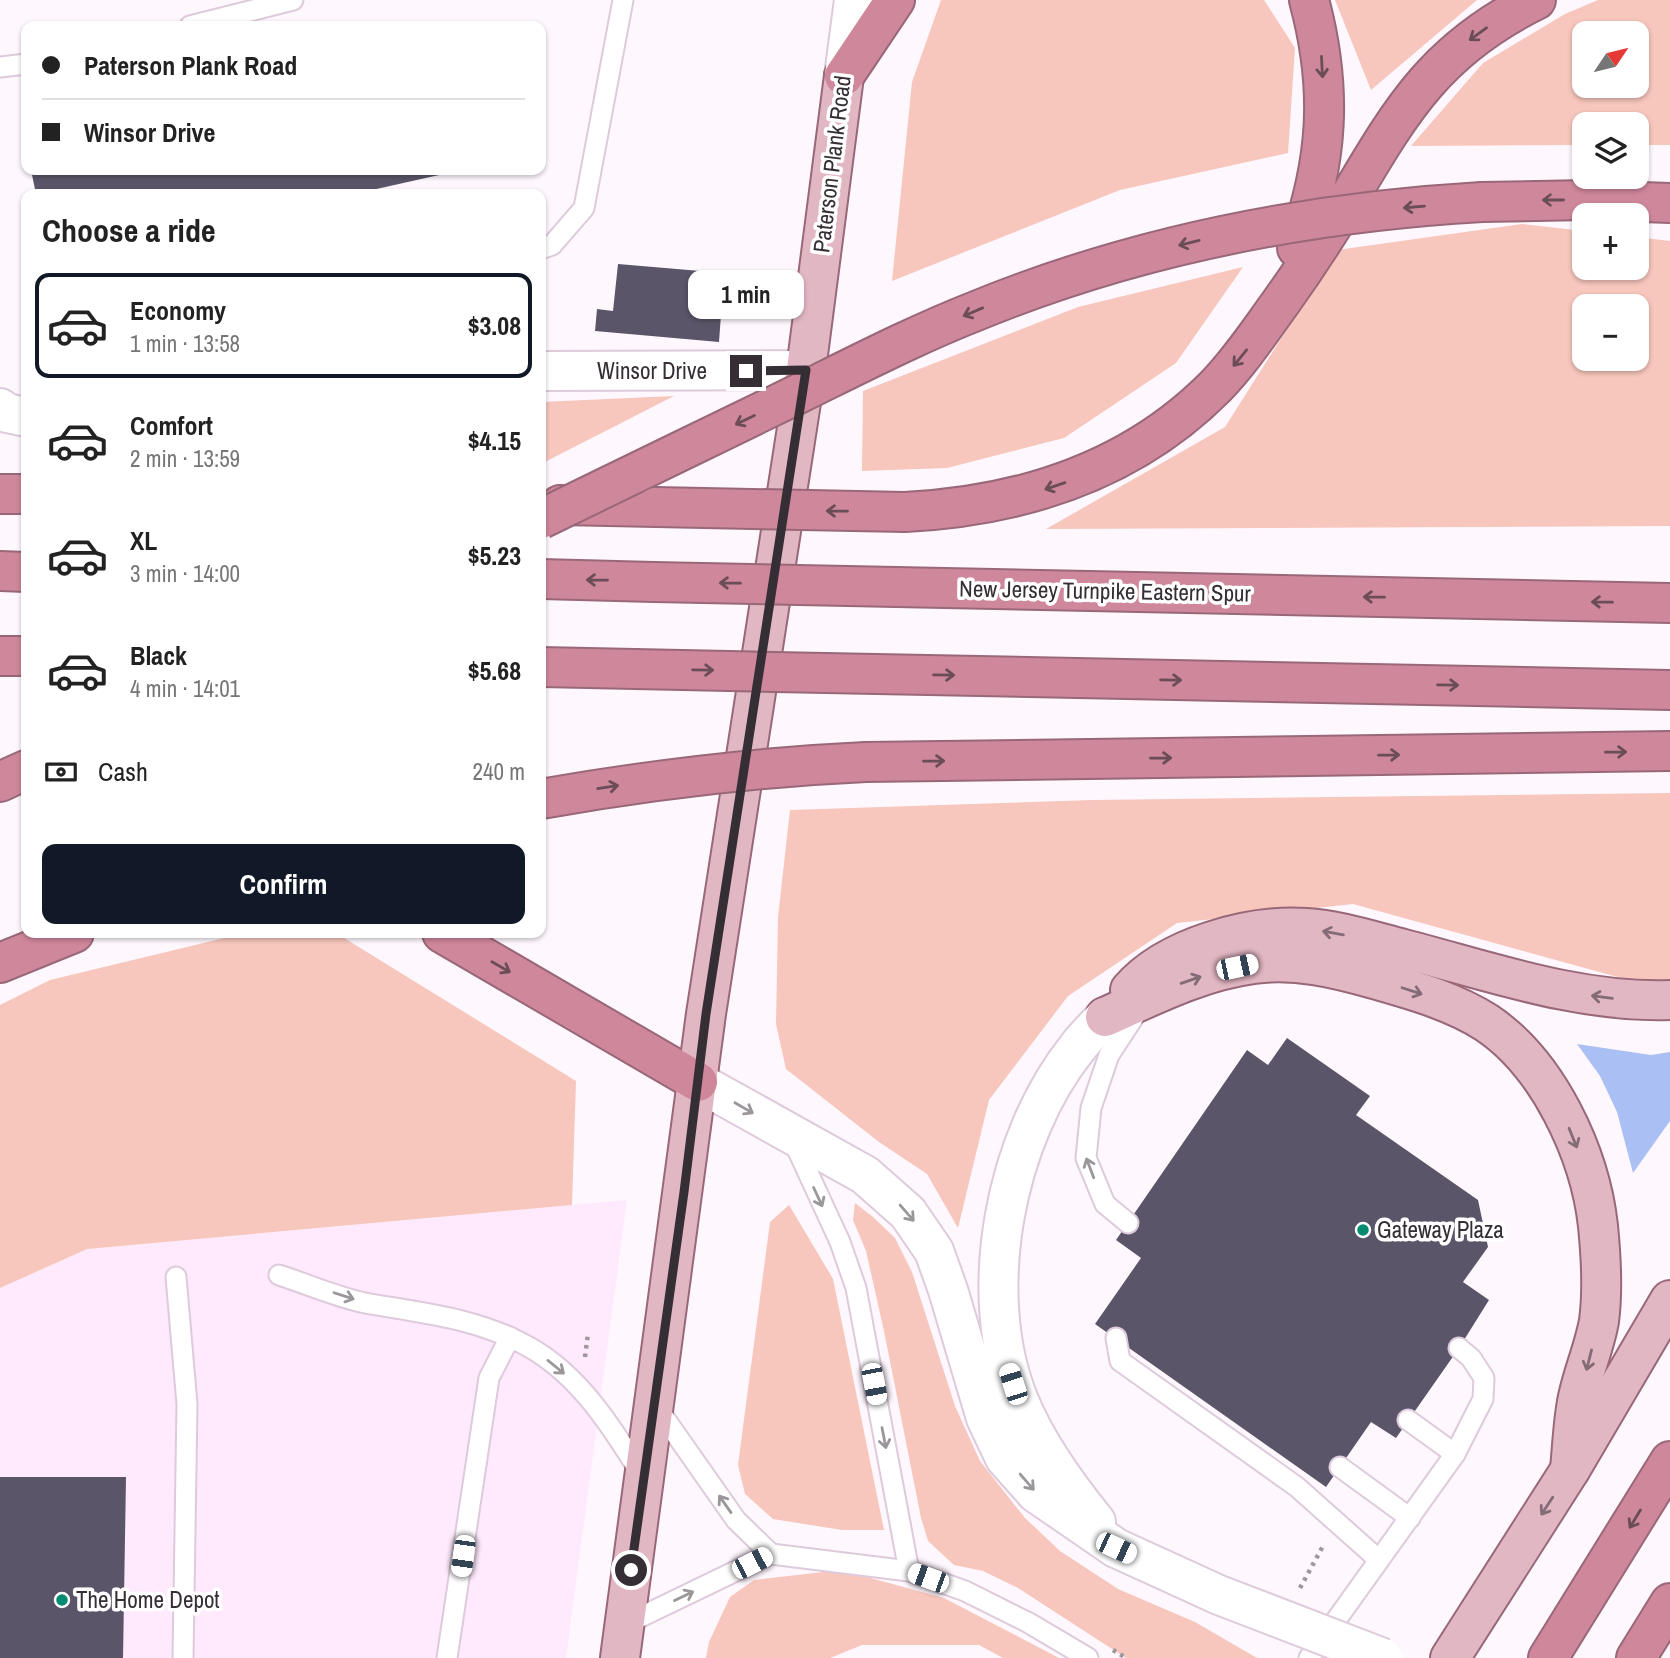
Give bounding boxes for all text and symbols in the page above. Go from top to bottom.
north arrow [1572,21,1648,98]
map controls [1572,21,1649,371]
one-way arrow [1469,27,1488,41]
text: Paterson Plank Road [84,48,297,83]
one-way arrow [1316,55,1329,78]
street label: Paterson Plank Road [805,74,858,254]
button: layers [1572,112,1649,189]
text: Winsor Drive [84,115,215,150]
one-way arrow [1542,193,1565,207]
one-way arrow [1403,201,1425,214]
button: + [1572,203,1649,280]
text: Choose a ride [42,209,216,252]
one-way arrow [1178,237,1201,250]
callout: 1 min [688,270,804,318]
text: 1 min [721,279,771,310]
text: Economy [130,293,226,328]
icon: car [46,294,109,357]
button: − [1572,294,1649,371]
one-way arrow [963,307,984,320]
text: $3.08 [468,308,521,343]
text: 1 min · 13:58 [130,328,240,359]
one-way arrow [1232,349,1248,367]
street label: Winsor Drive [597,355,707,386]
route end [730,355,762,387]
text: Comfort [130,408,213,443]
icon: car [46,409,109,472]
one-way arrow [735,413,756,427]
text: $4.15 [468,423,521,458]
text: 2 min · 13:59 [130,443,240,474]
one-way arrow [1044,480,1066,493]
one-way arrow [825,504,848,517]
text: XL [130,523,157,558]
icon: car [46,524,109,587]
text: $5.23 [468,538,521,573]
text: 3 min · 14:00 [130,558,240,589]
street label: New Jersey Turnpike Eastern Spur [959,572,1252,609]
one-way arrow [586,574,609,587]
one-way arrow [719,577,742,590]
one-way arrow [1363,590,1386,604]
one-way arrow [1591,595,1614,609]
text: Black [130,638,187,673]
icon: car [46,639,109,702]
text: $5.68 [468,653,521,688]
one-way arrow [691,664,714,677]
one-way arrow [932,668,955,682]
text: 4 min · 14:01 [130,673,240,704]
one-way arrow [1160,673,1183,686]
one-way arrow [1436,678,1459,692]
one-way arrow [1604,745,1627,759]
one-way arrow [1377,748,1400,762]
one-way arrow [1149,751,1172,765]
icon: cash [42,753,80,791]
text: Cash [98,754,148,789]
one-way arrow [922,754,945,768]
text: 240 m [473,756,525,787]
one-way arrow [596,780,619,793]
button: Confirm [42,844,525,924]
one-way arrow [1322,926,1345,939]
car [1215,952,1260,982]
one-way arrow [490,961,510,975]
one-way arrow [1179,973,1201,985]
one-way arrow [1401,985,1423,998]
one-way arrow [1591,991,1614,1004]
one-way arrow [733,1102,754,1115]
one-way arrow [1568,1126,1581,1148]
one-way arrow [1083,1158,1096,1179]
one-way arrow [812,1185,825,1207]
one-way arrow [898,1204,915,1221]
place label: Gateway Plaza [1377,1214,1504,1245]
marker: Gateway Plaza [1355,1222,1371,1238]
one-way arrow [332,1291,354,1304]
one-way arrow [1582,1348,1595,1371]
one-way arrow [547,1359,565,1375]
car [860,1361,889,1407]
car [997,1361,1030,1407]
one-way arrow [878,1426,892,1449]
one-way arrow [1019,1473,1035,1491]
one-way arrow [718,1495,732,1514]
one-way arrow [1540,1496,1554,1515]
one-way arrow [1627,1509,1641,1529]
car [1093,1530,1140,1566]
car [450,1534,477,1578]
car [729,1544,776,1582]
route start [615,1554,647,1586]
car [905,1561,952,1595]
place label: The Home Depot [76,1584,220,1615]
one-way arrow [673,1588,694,1602]
marker: The Home Depot [54,1592,70,1608]

